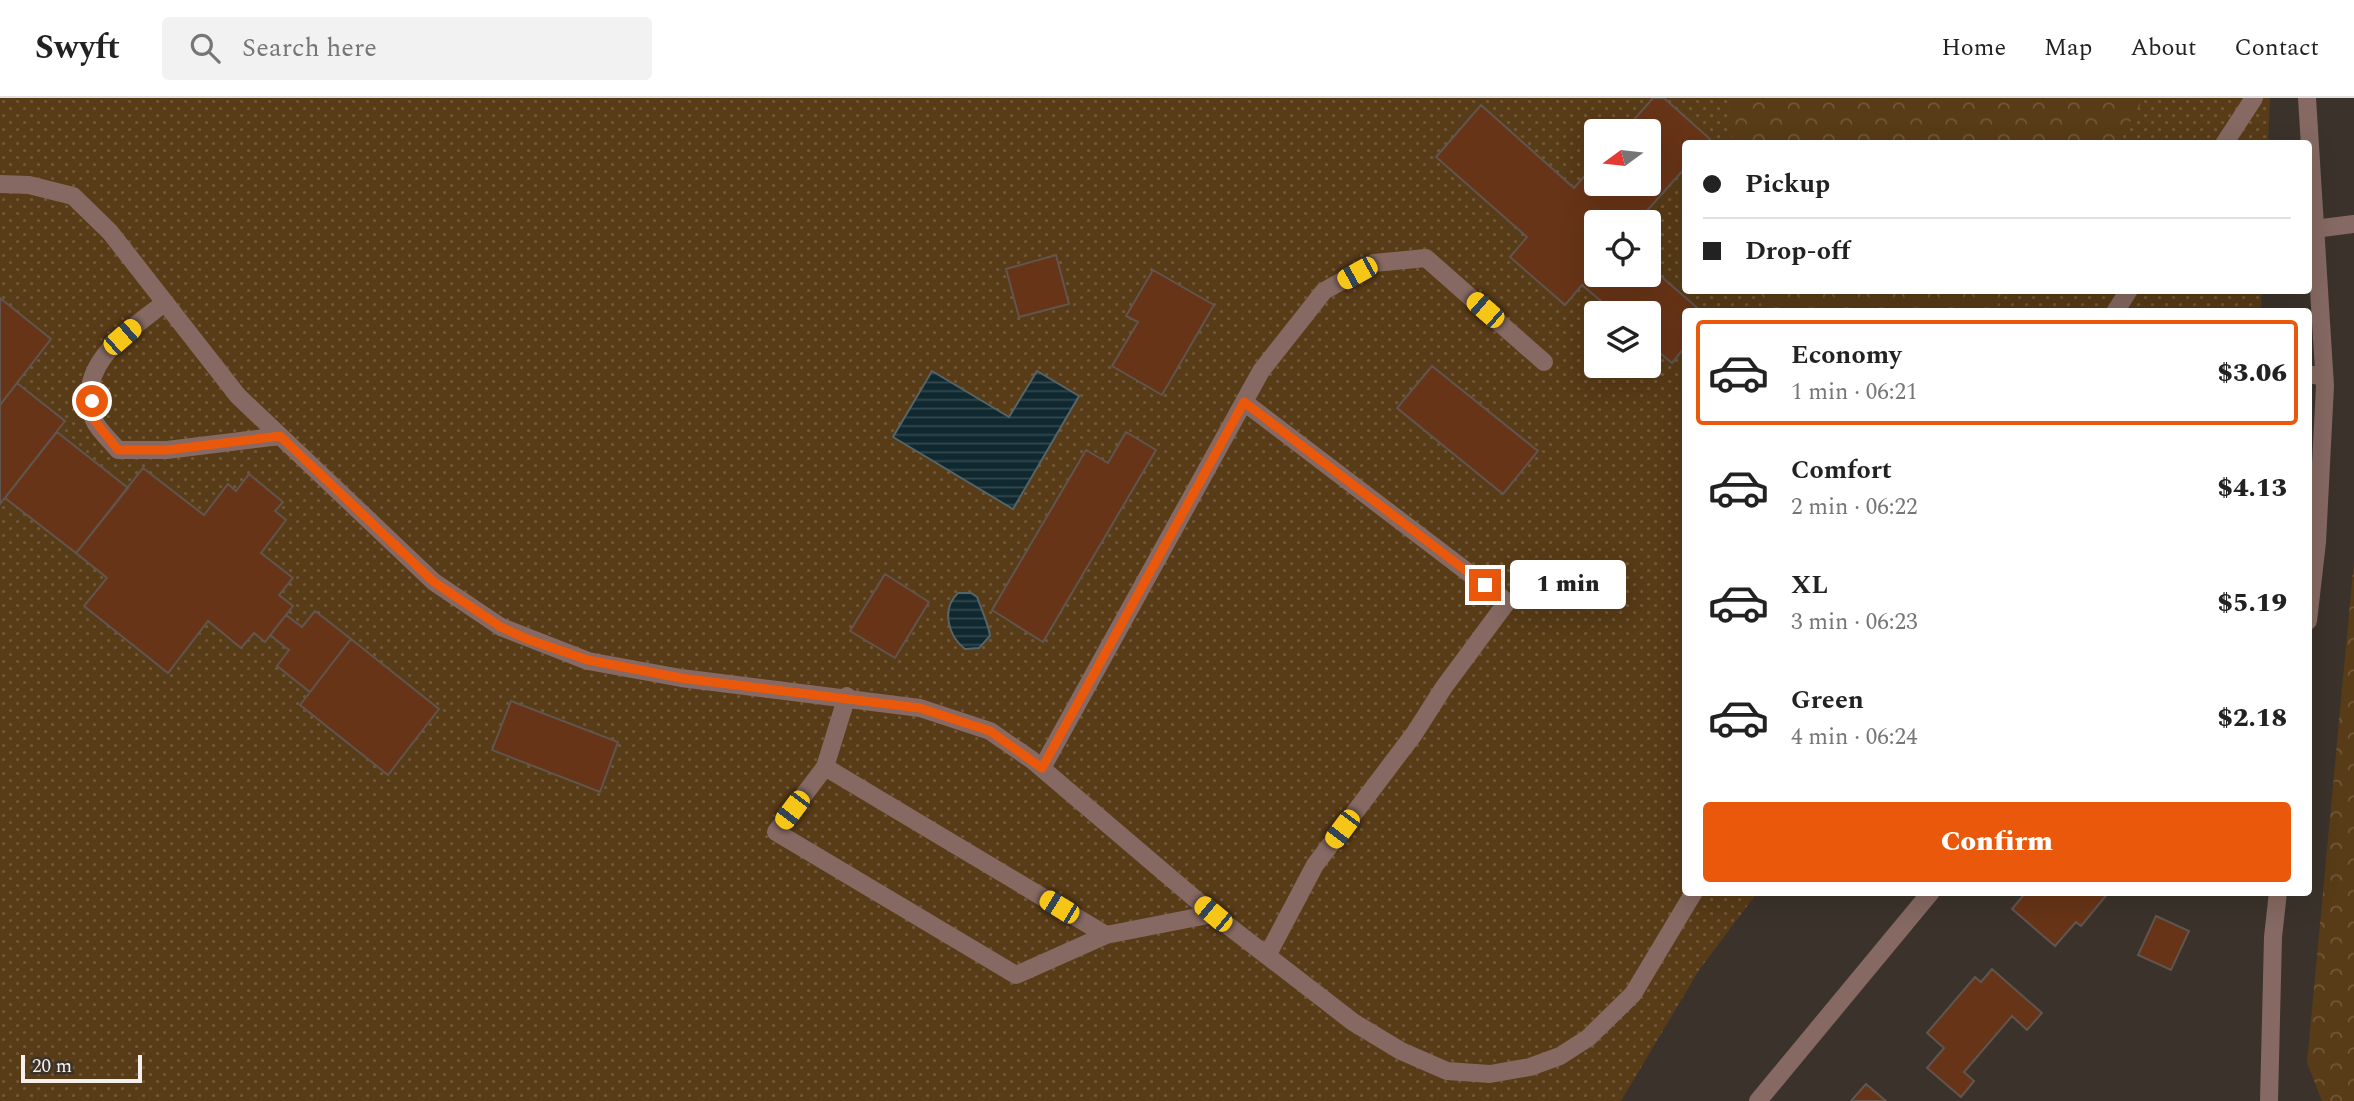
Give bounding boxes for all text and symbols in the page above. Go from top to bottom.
search box [162,17,652,80]
text: Swyft [35,23,120,73]
text: Search here [242,28,377,68]
icon: search [186,29,224,67]
text: Home [1941,30,2006,66]
text: Map [2044,30,2092,66]
text: About [2130,30,2196,66]
text: Contact [2234,30,2319,66]
north arrow [1584,119,1661,196]
map controls [1584,119,1661,378]
text: Pickup [1745,164,1830,204]
button: locate [1584,210,1661,287]
text: Drop-off [1745,231,1850,271]
car [1334,254,1381,292]
car [1463,288,1508,332]
button: layers [1584,301,1661,378]
car [100,315,145,359]
text: Economy [1791,335,1901,375]
icon: car [1707,341,1770,404]
text: $3.06 [2217,353,2287,393]
text: 1 min · 06:21 [1791,375,1918,410]
route start [76,385,108,417]
text: Comfort [1791,450,1892,490]
icon: car [1707,456,1770,519]
text: $4.13 [2217,468,2287,508]
text: 2 min · 06:22 [1791,490,1918,525]
callout: 1 min [1510,560,1625,610]
text: XL [1791,565,1828,605]
text: 1 min [1536,567,1600,602]
route end [1469,569,1501,601]
icon: car [1707,571,1770,634]
text: $5.19 [2217,583,2287,623]
text: 3 min · 06:23 [1791,605,1918,640]
text: Green [1791,680,1864,720]
icon: car [1707,686,1770,749]
text: $2.18 [2217,698,2287,738]
text: 4 min · 06:24 [1791,720,1918,755]
car [771,787,814,833]
button: Confirm [1703,802,2291,882]
car [1321,806,1364,852]
car [1036,887,1083,927]
car [1191,892,1236,936]
scale bar [21,1052,142,1084]
text: 20 m [32,1052,72,1081]

